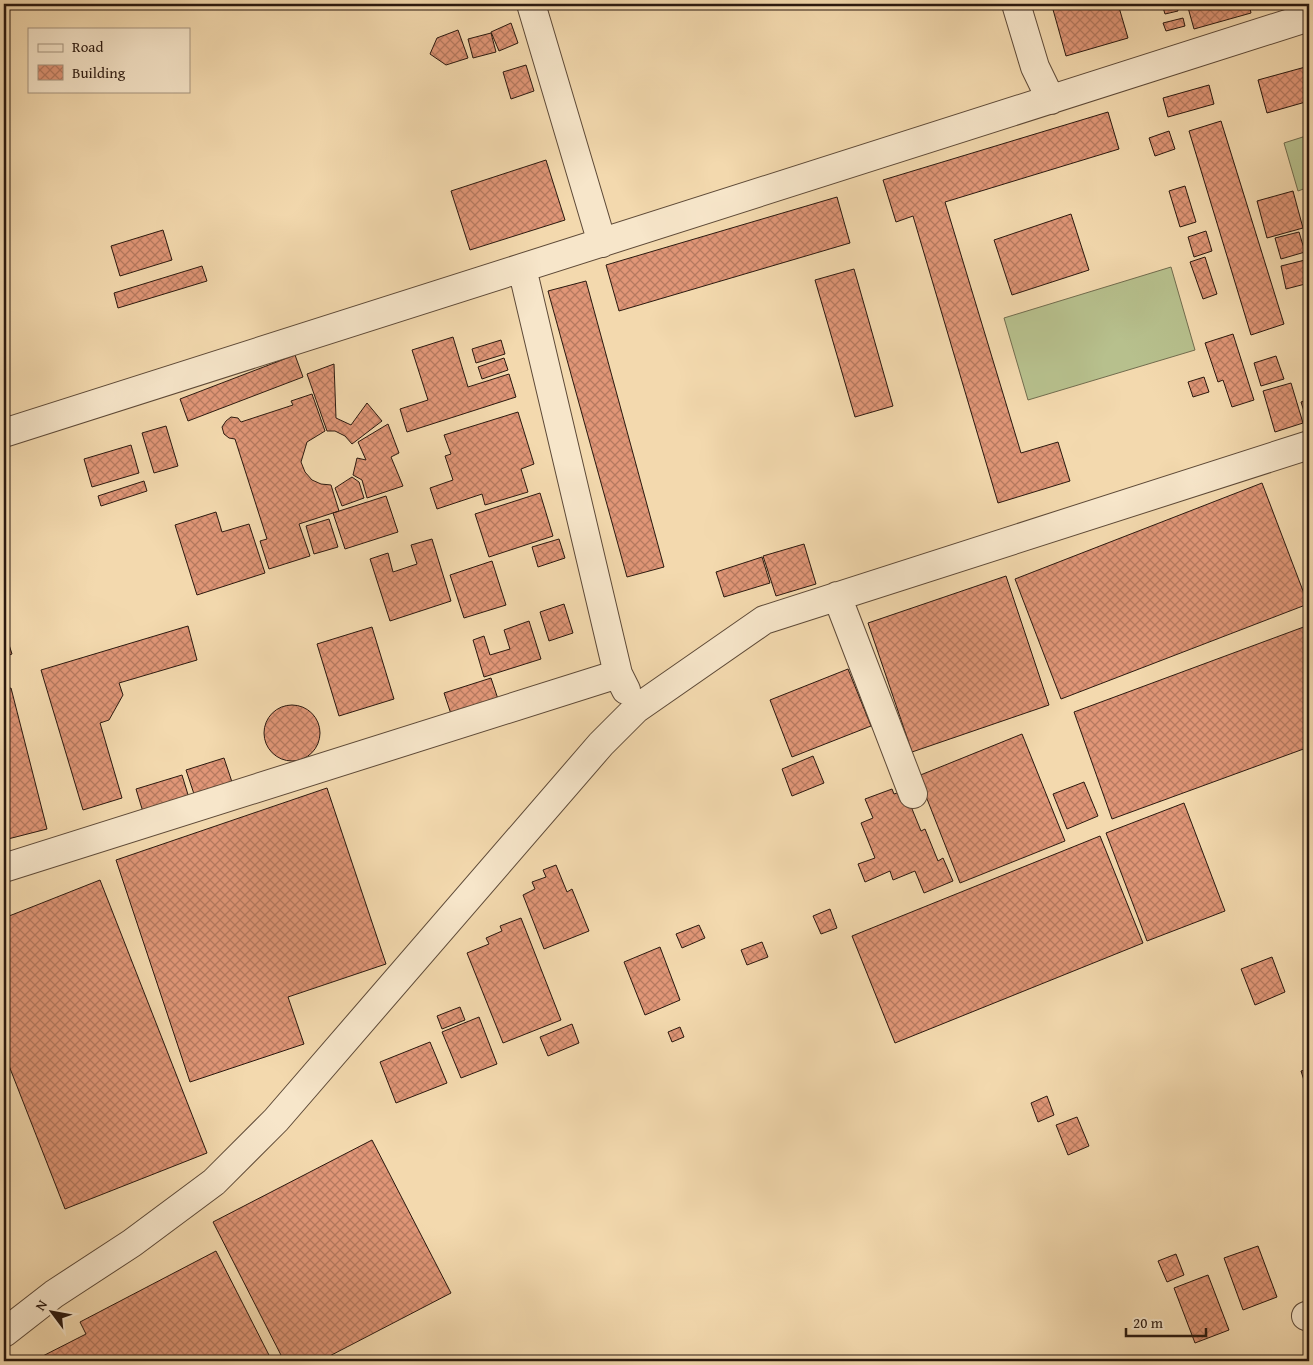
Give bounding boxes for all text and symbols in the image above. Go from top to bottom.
legend [28,28,190,92]
text: Road [72,36,103,57]
text: Building [72,62,126,83]
north arrow [28,1288,78,1338]
text: N [30,1295,52,1314]
scale bar [1126,1305,1206,1337]
text: 20 m [1133,1312,1164,1333]

